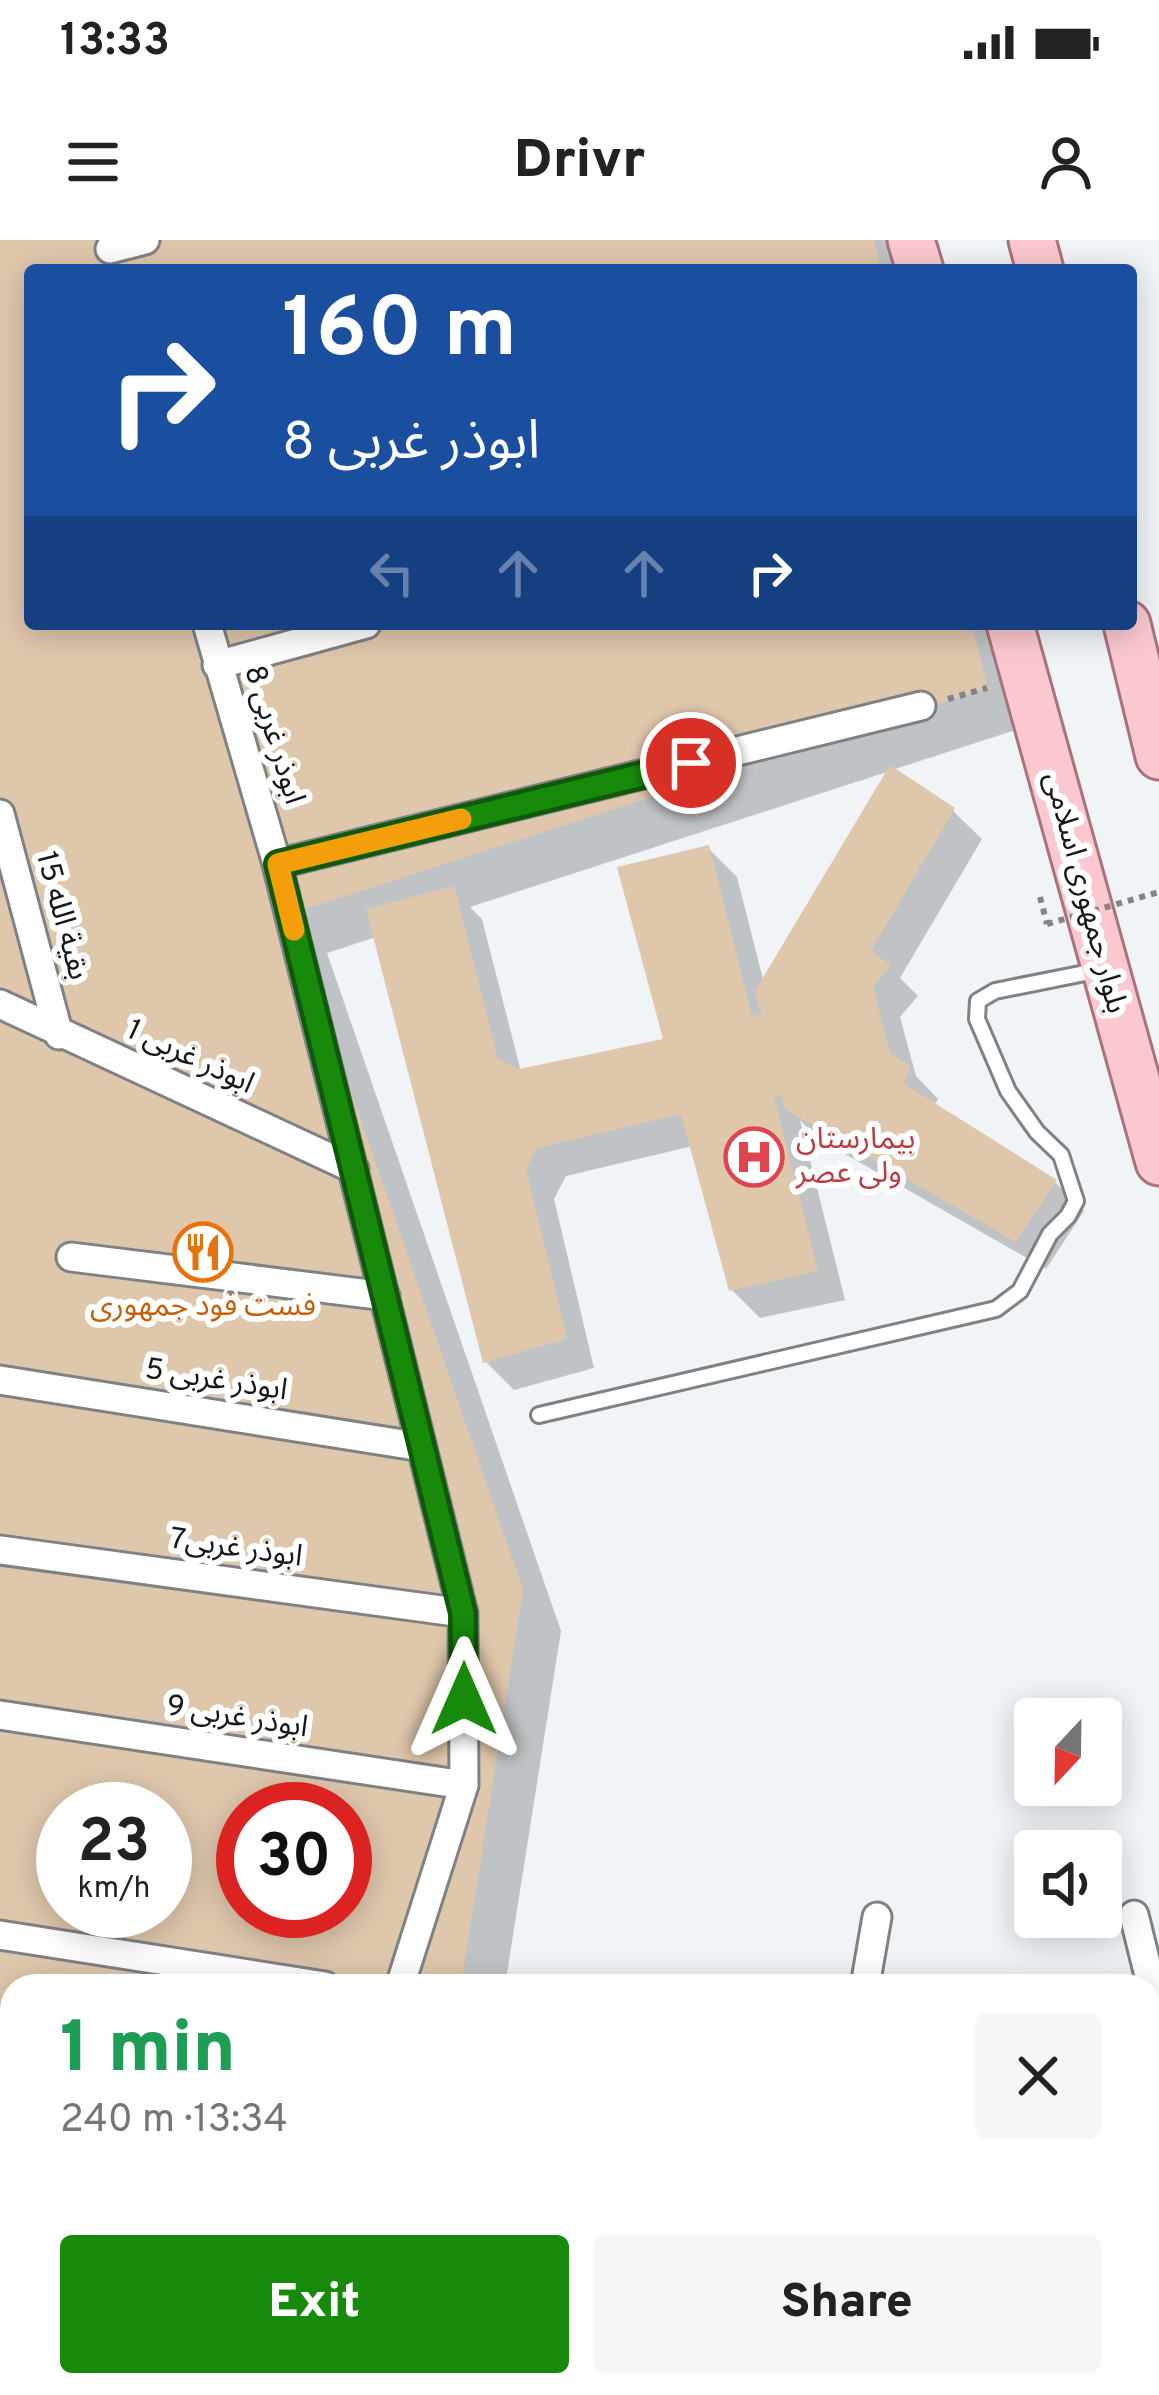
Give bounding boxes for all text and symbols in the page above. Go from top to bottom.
text: 13:33 [60,14,170,71]
text: Drivr [514,128,645,197]
icon: menu [60,129,126,195]
icon: person [1033,129,1099,195]
text: 160 m [282,280,517,386]
icon: right [84,312,240,468]
text: ابوذر غربی 8 [282,410,540,479]
icon: left [359,540,425,606]
icon: ahead [485,540,551,606]
icon: ahead [611,540,677,606]
icon: right [737,540,803,606]
street label: ابوذر غربی 8 [234,661,312,809]
pin [640,712,742,814]
icon: arrive [658,730,724,796]
street label: بلوار جمهوری اسلامی [1034,768,1134,1018]
street label: بقیة الله 15 [26,848,96,984]
street label: ابوذر غربی 1 [120,1012,260,1104]
place label: بیمارستان ولی عصر [795,1122,915,1193]
hospital icon: بیمارستان ولی عصر [723,1126,785,1188]
restaurant icon: فست فود جمهوری [172,1221,234,1283]
place label: فست فود جمهوری [90,1289,316,1326]
street label: ابوذر غربی 5 [142,1351,290,1411]
street label: ابوذر غربی7 [167,1521,305,1577]
position arrow [401,1636,527,1762]
street label: ابوذر غربی 9 [164,1689,310,1747]
north arrow [1014,1698,1122,1806]
map controls [1014,1698,1122,1938]
speed limit sign: 30 [216,1782,372,1938]
text: 23 [78,1807,150,1883]
button: sound [1014,1830,1122,1938]
text: km/h [78,1871,150,1908]
text: 1 min [60,2006,236,2098]
button: close [975,2013,1101,2139]
text: 240 m · 13:34 [60,2097,288,2146]
button: Exit [60,2235,569,2373]
button: Share [593,2235,1101,2373]

